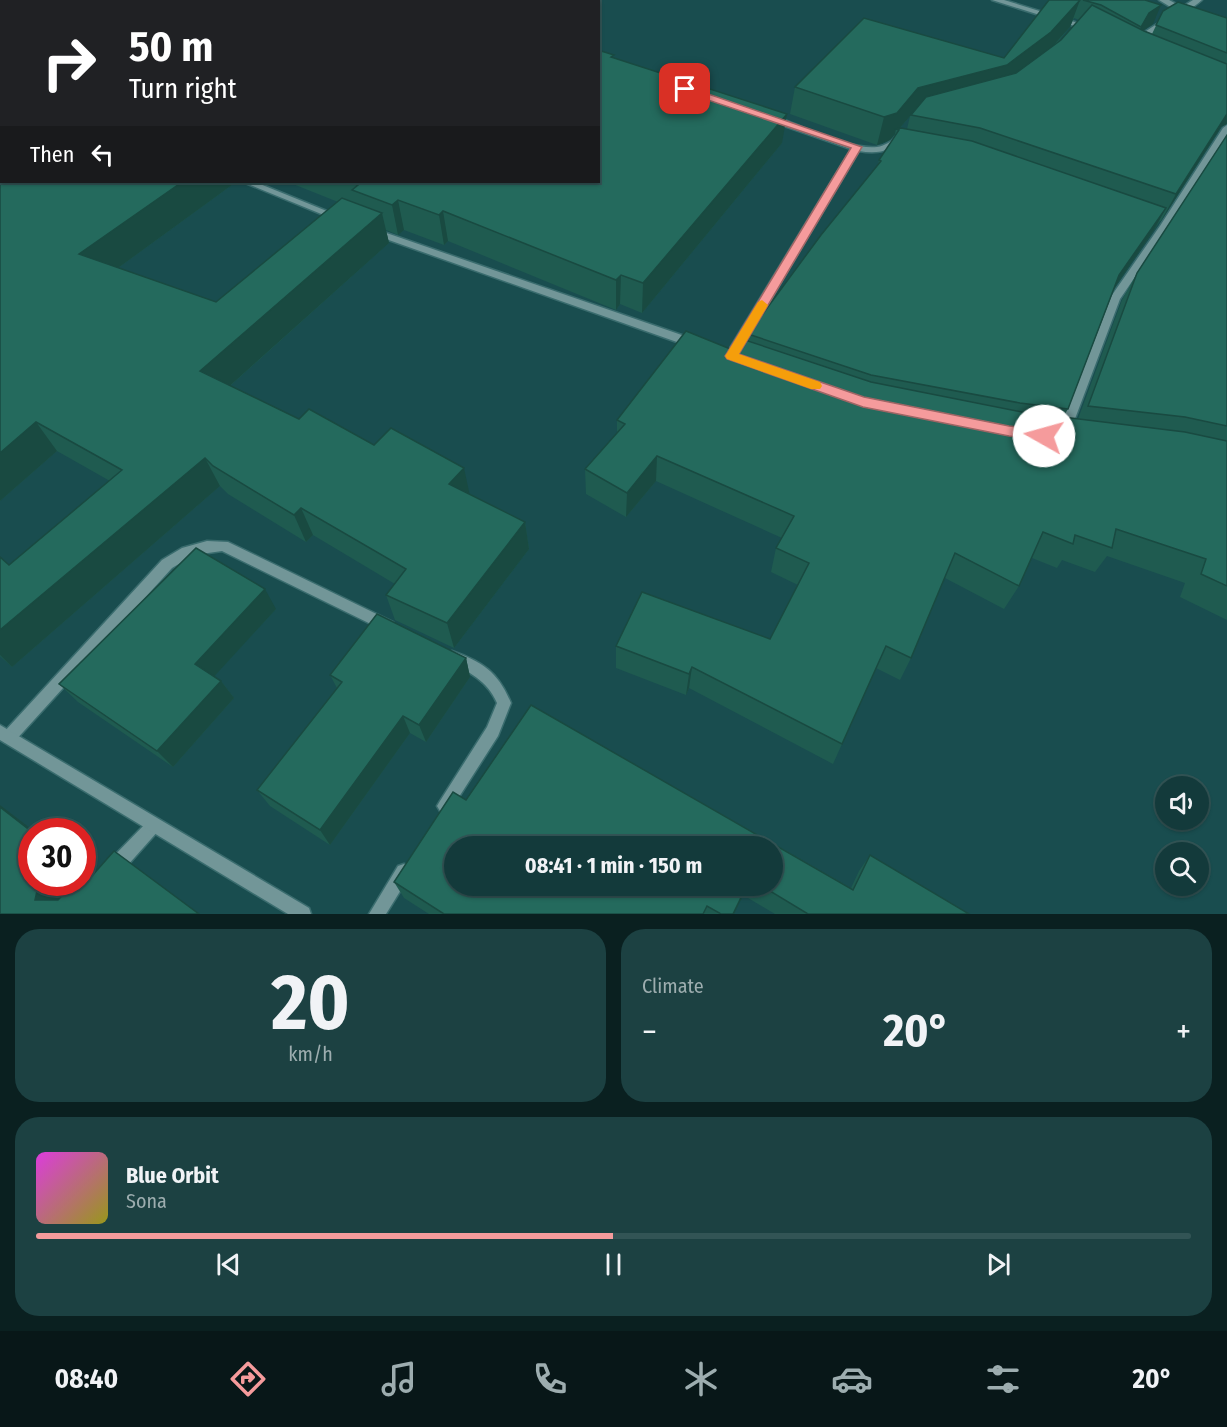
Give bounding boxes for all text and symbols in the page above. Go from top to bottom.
text: 50 m [129,22,213,72]
icon: right [30,24,108,102]
pin [659,63,710,114]
icon: arrive [668,72,701,105]
text: Turn right [129,73,237,105]
icon: left [86,138,119,171]
text: Then [30,141,74,168]
position arrow [1012,404,1076,468]
map controls [1155,776,1209,896]
button: sound [1155,776,1209,830]
speed limit sign: 30 [18,818,96,896]
button: search [1155,842,1209,896]
text: 08:41 · 1 min · 150 m [525,852,702,879]
text: 20 [271,956,350,1050]
text: Climate [642,974,704,998]
text: 20° [883,1004,950,1058]
text: − [642,1012,657,1052]
text: + [1176,1012,1191,1052]
text: km/h [288,1042,333,1066]
text: Blue Orbit [126,1162,219,1189]
text: Sona [126,1189,167,1213]
icon: previous [212,1248,245,1281]
icon: pause [597,1248,630,1281]
icon: next [982,1248,1015,1281]
icon: directions [227,1358,269,1400]
icon: music [378,1358,420,1400]
icon: phone [529,1358,571,1400]
icon: climate [680,1358,722,1400]
icon: car [831,1358,873,1400]
icon: filters [982,1358,1024,1400]
text: 08:40 [54,1363,118,1395]
text: 20° [1133,1363,1172,1395]

